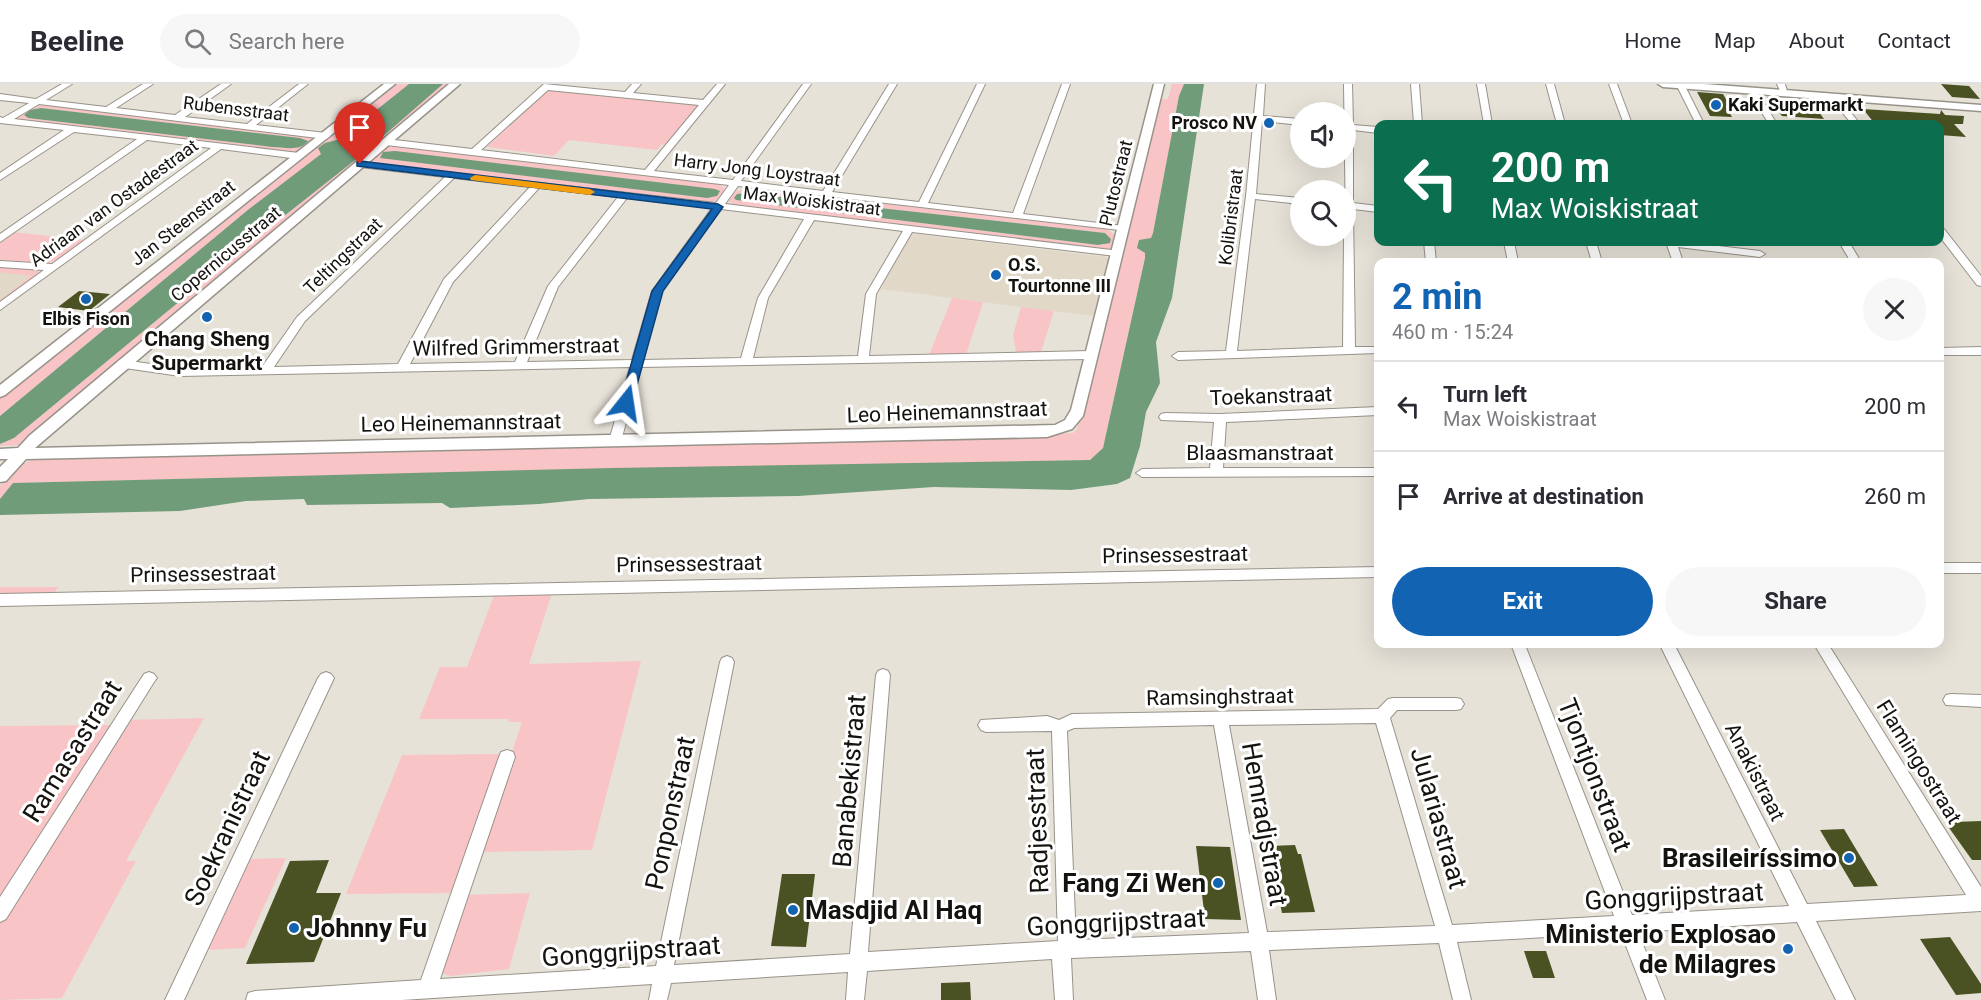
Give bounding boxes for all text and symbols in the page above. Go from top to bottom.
search box [160,14,580,68]
text: Beeline [30,25,124,58]
icon: search [181,25,214,58]
text: Search here [229,29,345,54]
text: Home [1625,29,1681,53]
text: Map [1714,29,1756,53]
text: About [1789,29,1845,53]
text: Contact [1878,29,1951,53]
street label: Rubensstraat [182,92,290,125]
place label: Kaki Supermarkt [1728,94,1863,115]
marker: Kaki Supermarkt [1709,98,1723,112]
pin [334,102,385,164]
map controls [1290,102,1356,246]
button: sound [1290,102,1356,168]
icon: arrive [343,111,376,144]
place label: Prosco NV [1171,112,1257,133]
marker: Prosco NV [1262,116,1276,130]
street label: Adriaan van Ostadestraat [26,134,202,271]
street label: Plutostraat [1095,138,1136,228]
text: 200 m [1491,143,1610,192]
icon: left [1392,144,1470,222]
street label: Harry Jong Loystraat [673,149,842,190]
street label: Kolibristraat [1214,167,1247,266]
street label: Jan Steenstraat [127,175,239,270]
button: search [1290,180,1356,246]
street label: Max Woiskistraat [742,182,882,219]
text: Max Woiskistraat [1491,193,1699,225]
street label: Copernicusstraat [166,201,285,306]
street label: Teltingstraat [299,213,386,298]
place label: O.S. Tourtonne III [1008,254,1111,296]
marker: O.S. Tourtonne III [989,268,1003,282]
text: 2 min [1392,276,1483,318]
button: close [1863,278,1926,341]
marker: Elbis Fison [79,292,93,306]
place label: Elbis Fison [42,308,130,329]
marker: Chang Sheng Supermarkt [200,310,214,324]
text: 460 m · 15:24 [1392,320,1513,344]
place label: Chang Sheng Supermarkt [144,327,270,375]
street label: Wilfred Grimmerstraat [412,333,620,361]
position arrow [594,371,658,435]
street label: Toekanstraat [1209,382,1333,410]
text: Turn left [1443,382,1527,407]
icon: left [1392,390,1425,423]
text: 200 m [1864,394,1926,419]
street label: Leo Heinemannstraat [846,396,1048,427]
text: Max Woiskistraat [1443,407,1597,431]
street label: Leo Heinemannstraat [360,409,562,437]
street label: Blaasmanstraat [1186,441,1334,465]
icon: arrive [1392,480,1425,513]
text: Arrive at destination [1443,484,1644,509]
text: 260 m [1864,484,1926,509]
street label: Prinsessestraat [1102,542,1248,568]
street label: Prinsessestraat [616,551,762,577]
street label: Prinsessestraat [130,561,276,587]
button: Exit [1392,567,1653,636]
button: Share [1665,567,1926,636]
street label: Ramasastraat [16,674,128,828]
street label: Ramsinghstraat [1146,684,1294,710]
street label: Banabekistraat [826,693,872,869]
street label: Tjontjonstraat [1552,694,1638,856]
street label: Flamingostraat [1871,696,1967,828]
street label: Anakistraat [1720,719,1790,825]
street label: Ponponstraat [639,733,701,893]
street label: Hemradjstraat [1236,740,1294,908]
street label: Julariastraat [1405,744,1473,892]
street label: Soekranistraat [178,746,276,910]
street label: Radjesstraat [1019,748,1055,894]
place label: Brasileiríssimo [1662,843,1837,873]
marker: Brasileiríssimo [1842,851,1856,865]
place label: Fang Zi Wen [1062,868,1206,898]
marker: Fang Zi Wen [1211,876,1225,890]
street label: Gonggrijpstraat [1584,876,1764,916]
place label: Masdjid Al Haq [805,895,982,925]
street label: Gonggrijpstraat [1026,902,1206,942]
marker: Masdjid Al Haq [786,903,800,917]
place label: Johnny Fu [306,913,427,943]
place label: Ministerio Explosao de Milagres [1545,919,1776,979]
marker: Johnny Fu [287,921,301,935]
street label: Gonggrijpstraat [541,930,721,972]
marker: Ministerio Explosao de Milagres [1781,942,1795,956]

